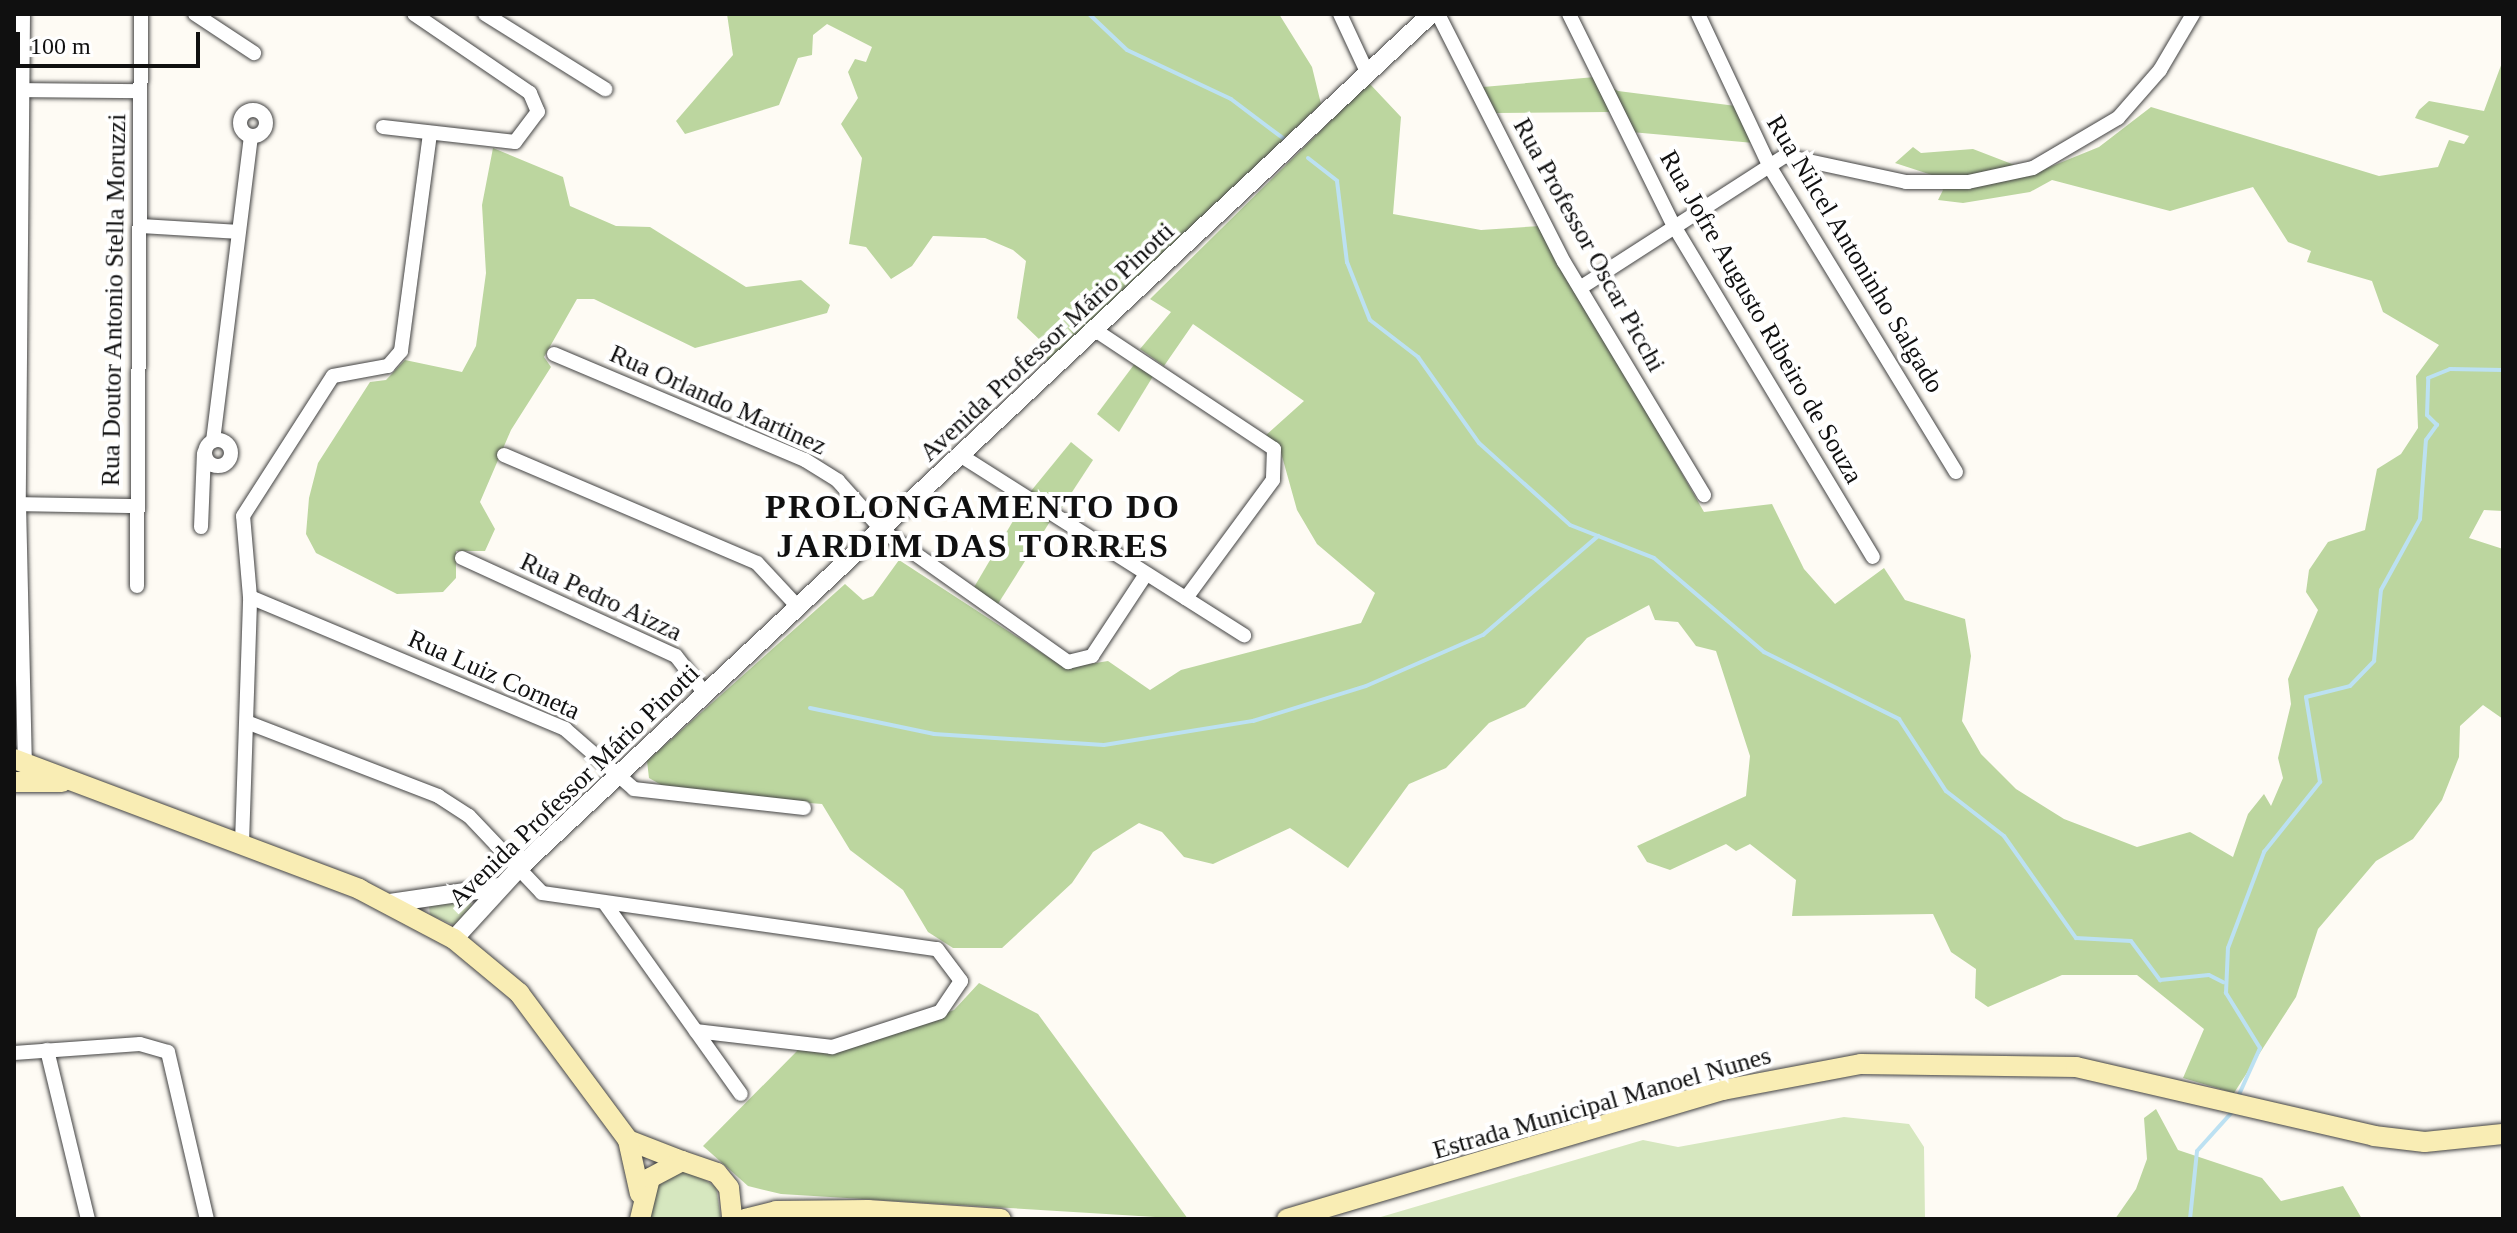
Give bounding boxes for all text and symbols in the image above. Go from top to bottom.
scale bar [20,16,204,66]
text: 100 m [30,33,91,59]
street label: Rua Nilcel Antoninho Salgado [1759,109,1951,399]
street label: Rua Doutor Antonio Stella Moruzzi [95,113,133,487]
street label: Rua Professor Oscar Picchi [1506,113,1672,377]
street label: Rua Jofre Augusto Ribeiro de Souza [1652,144,1870,490]
street label: Avenida Professor Mário Pinotti [913,216,1181,468]
street label: Rua Orlando Martinez [605,338,831,462]
district label: PROLONGAMENTO DO JARDIM DAS TORRES [765,486,1181,566]
street label: Rua Pedro Aizza [515,546,687,648]
street label: Rua Luiz Corneta [403,623,585,727]
street label: Avenida Professor Mário Pinotti [442,658,706,914]
street label: Estrada Municipal Manoel Nunes [1429,1040,1775,1166]

